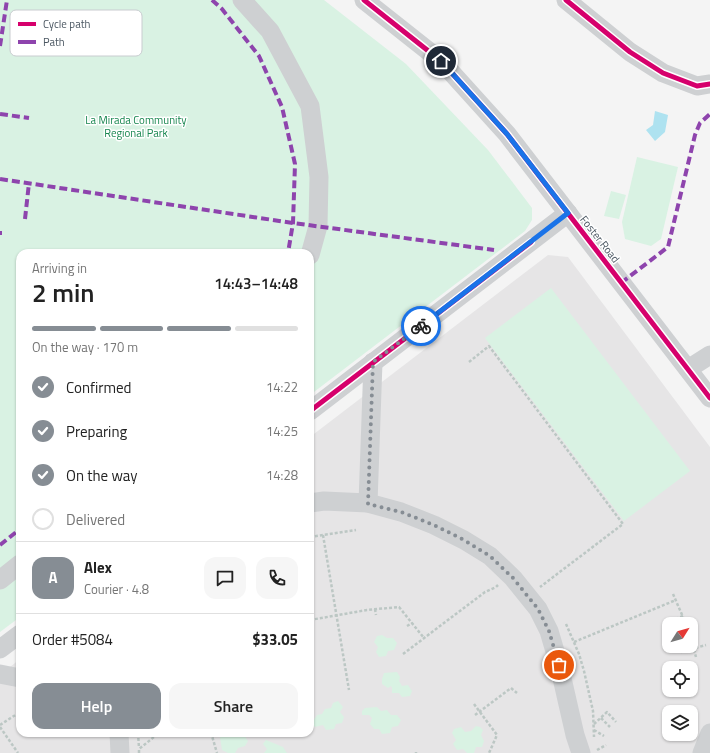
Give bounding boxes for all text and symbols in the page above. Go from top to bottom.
legend [10,10,142,56]
text: Cycle path [43,16,91,32]
text: Path [43,34,65,50]
pin [424,44,458,78]
icon: home [430,50,452,72]
park label: La Mirada Community Regional Park [85,112,187,141]
street label: Foster Road [576,212,624,266]
text: Arriving in [32,258,87,278]
text: 14:43–14:48 [214,272,298,295]
text: 2 min [32,273,95,312]
courier [401,306,441,346]
icon: bike [410,315,432,337]
text: On the way · 170 m [32,337,138,357]
icon: check [32,376,54,398]
text: Confirmed [66,376,131,399]
text: 14:22 [266,377,298,397]
icon: check [32,420,54,442]
text: Preparing [66,420,127,443]
text: 14:25 [266,421,298,441]
icon: check [32,464,54,486]
text: On the way [66,464,138,487]
text: 14:28 [266,465,298,485]
text: Delivered [66,508,125,531]
text: Alex [84,556,112,579]
button: chat [204,557,246,599]
button: phone [256,557,298,599]
text: A [48,566,58,589]
text: Courier · 4.8 [84,579,149,599]
north arrow [662,617,698,653]
map controls [662,617,698,741]
text: Order #5084 [32,628,113,651]
text: $33.05 [252,628,298,651]
pin [542,648,576,682]
icon: bag [548,654,570,676]
button: locate [662,661,698,697]
button: Help [32,683,161,729]
button: Share [169,683,298,729]
button: layers [662,705,698,741]

